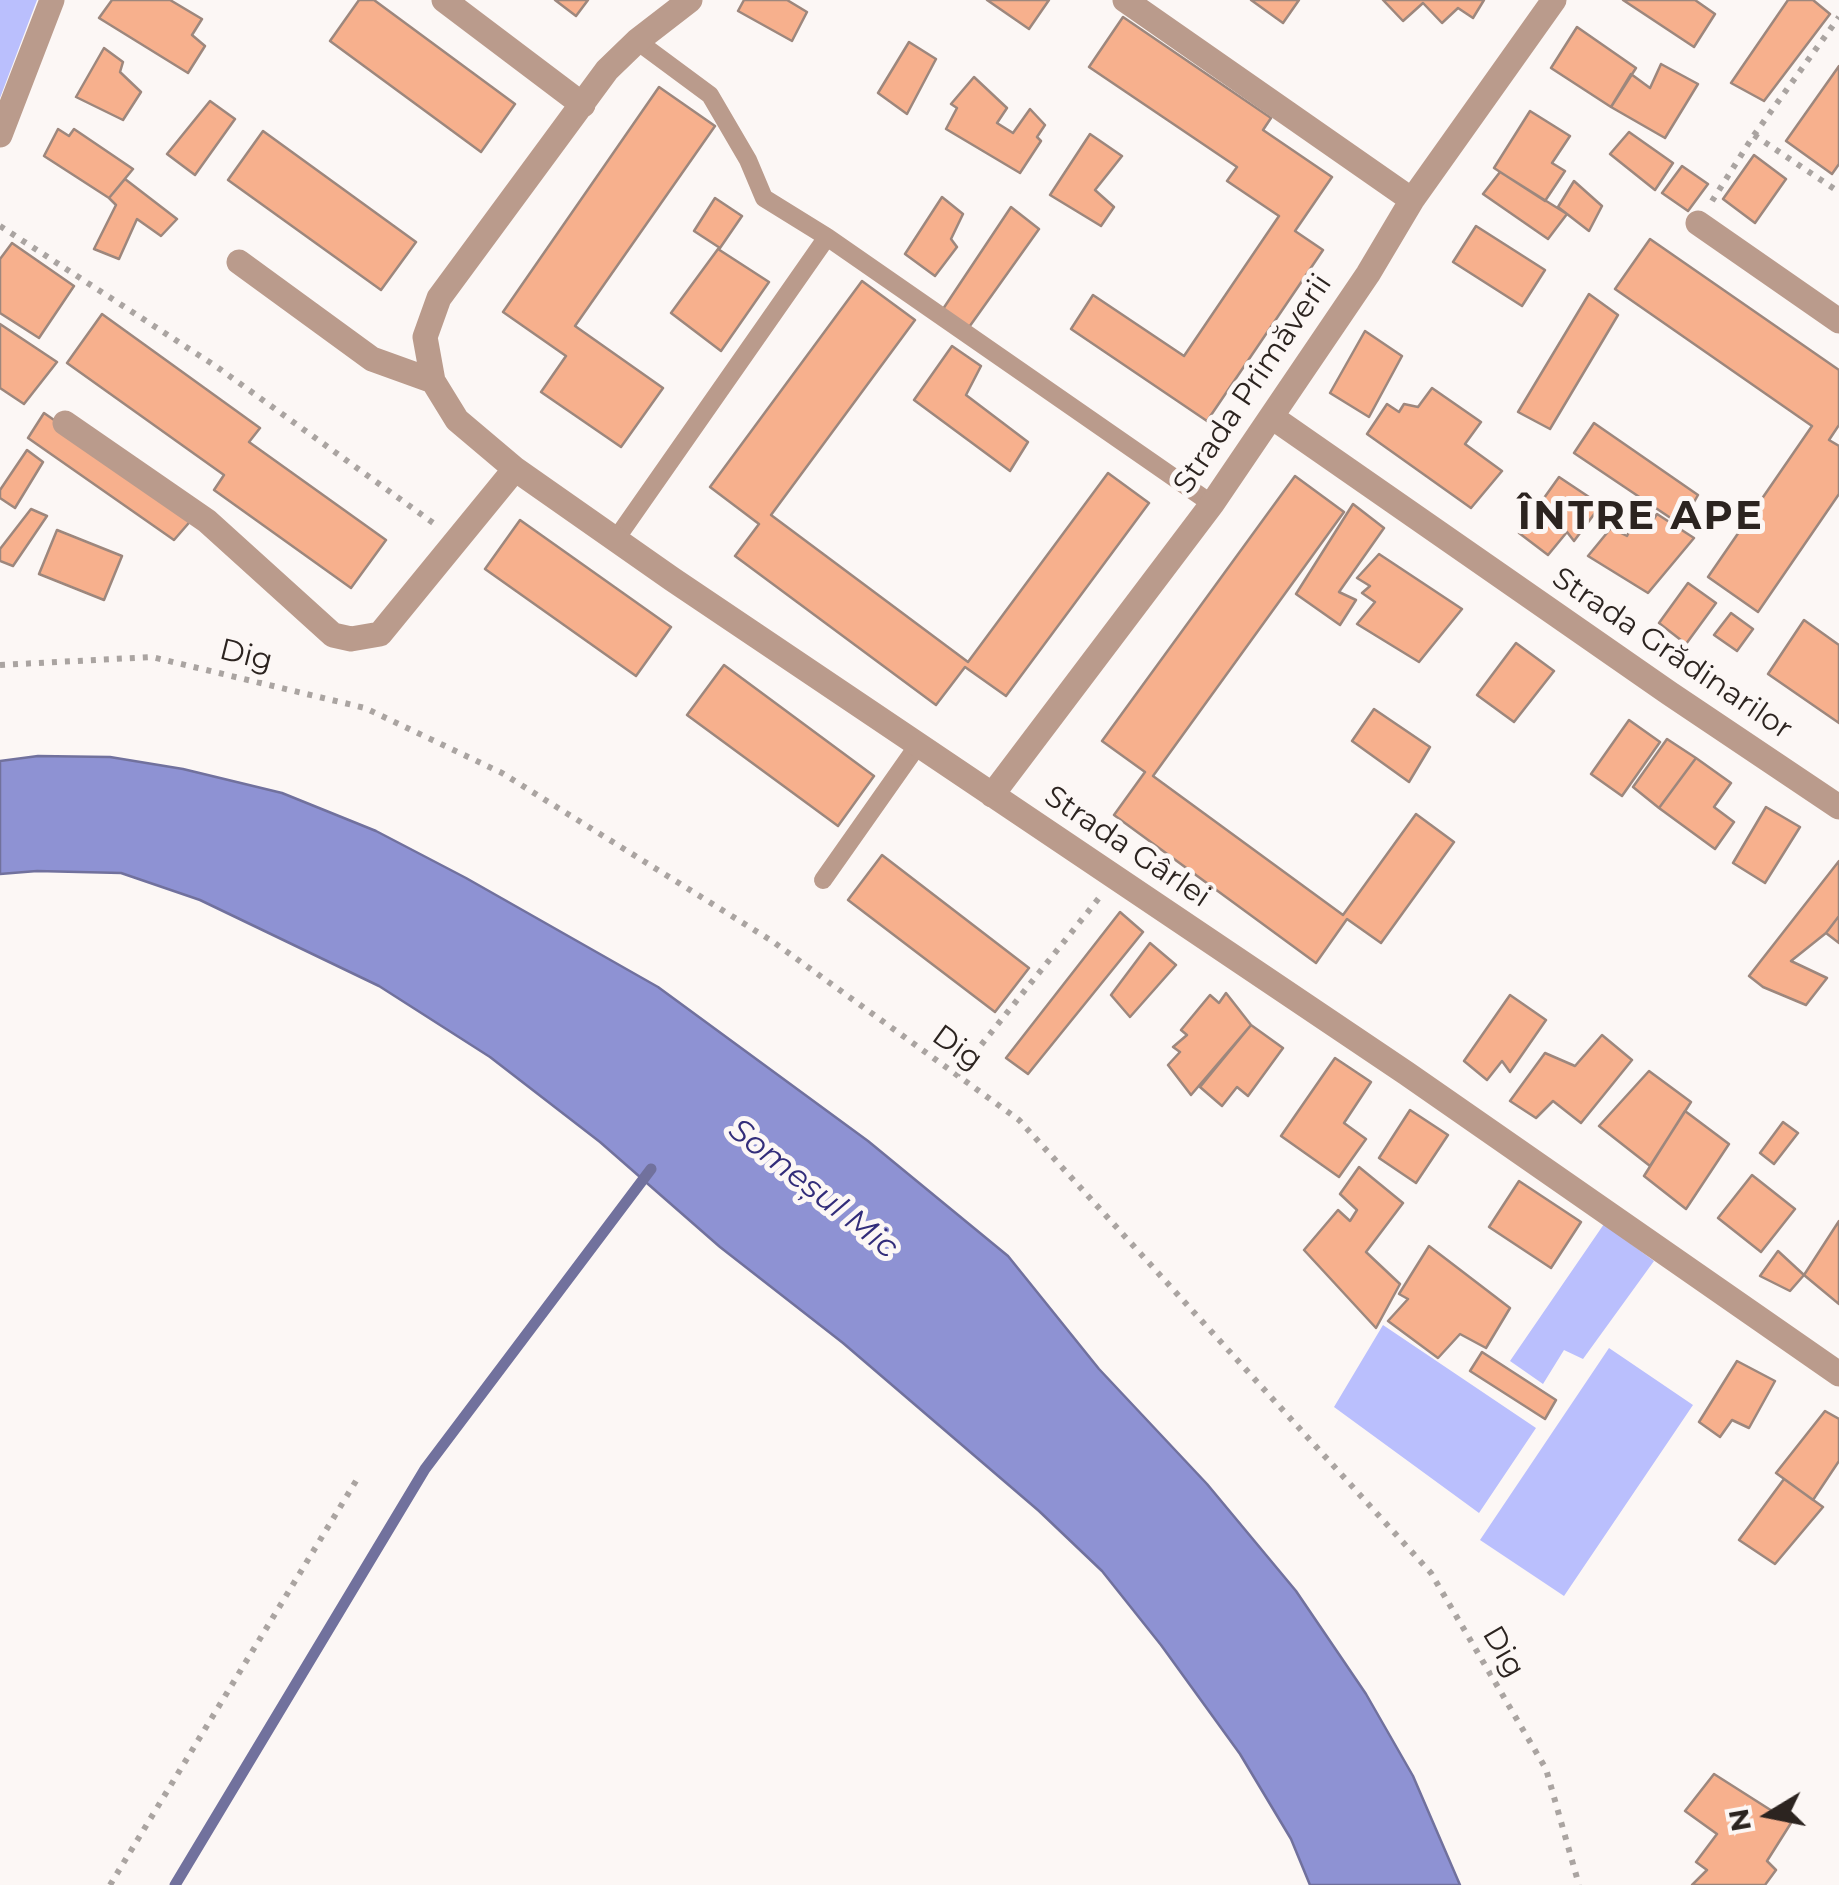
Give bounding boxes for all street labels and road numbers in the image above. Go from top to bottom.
street label: Strada Primăverii [1166,267,1340,501]
street label: Strada Grădinarilor [1545,560,1799,748]
street label: Dig [216,632,276,680]
street label: Strada Gârlei [1037,778,1217,916]
street label: Dig [925,1018,989,1078]
street label: Dig [1474,1620,1532,1684]

